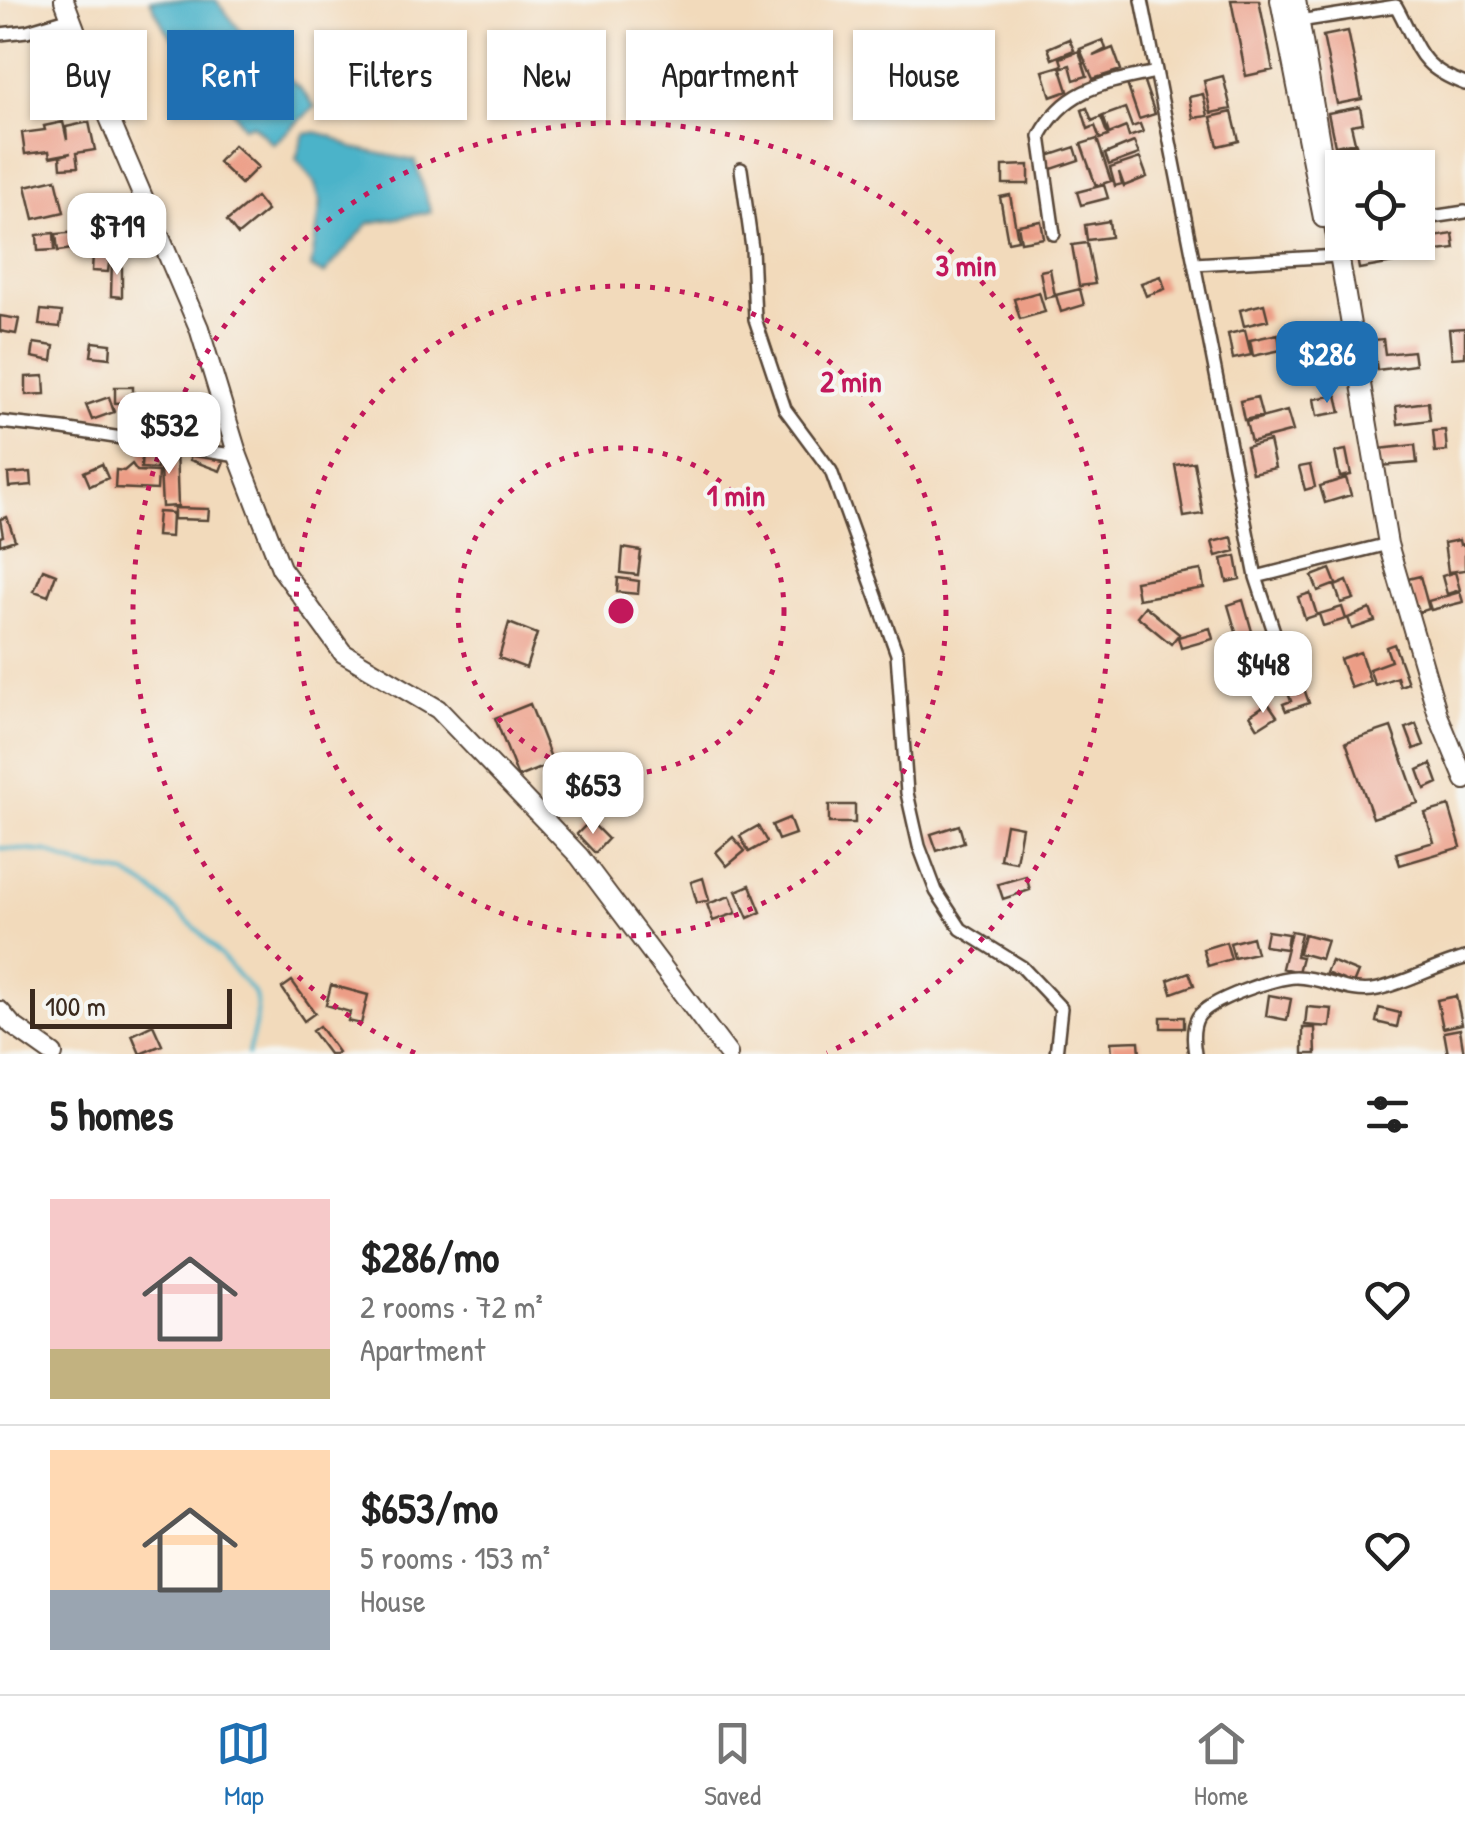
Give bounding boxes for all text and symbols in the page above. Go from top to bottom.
chip: Buy [30,30,147,120]
chip: Rent [167,30,294,120]
chip: Filters [314,30,467,120]
chip: New [487,30,606,120]
chip: Apartment [626,30,833,120]
chip: House [853,30,995,120]
map controls [1325,150,1435,260]
button: locate [1325,150,1435,260]
pin: $719 [58,193,176,278]
text: $719 [89,204,145,247]
text: 3 min [935,245,997,285]
pin: $286 [1268,321,1386,406]
text: $286 [1298,332,1356,375]
text: 2 min [820,361,882,401]
pin: $532 [110,392,228,477]
text: $532 [139,403,199,446]
text: 1 min [707,475,765,515]
centre of rings [603,593,639,629]
pin: $448 [1204,631,1322,716]
text: $448 [1236,642,1290,685]
pin: $653 [534,752,652,837]
text: $653 [565,763,621,806]
scale bar [30,984,232,1028]
text: 100 m [45,987,106,1025]
text: 5 homes [50,1086,173,1143]
icon: filters [1360,1087,1415,1142]
text: $286/mo [360,1228,499,1285]
icon: home [130,1239,250,1359]
icon: heart [1360,1272,1415,1327]
text: 2 rooms · 72 m² [360,1285,543,1328]
text: Apartment [360,1328,485,1371]
text: $653/mo [360,1479,498,1536]
icon: home [130,1490,250,1610]
icon: heart [1360,1523,1415,1578]
text: 5 rooms · 153 m² [360,1536,550,1579]
text: House [360,1579,426,1622]
tab: Map [216,1716,271,1814]
tab: Saved [704,1716,761,1814]
tab: Home [1194,1716,1249,1814]

